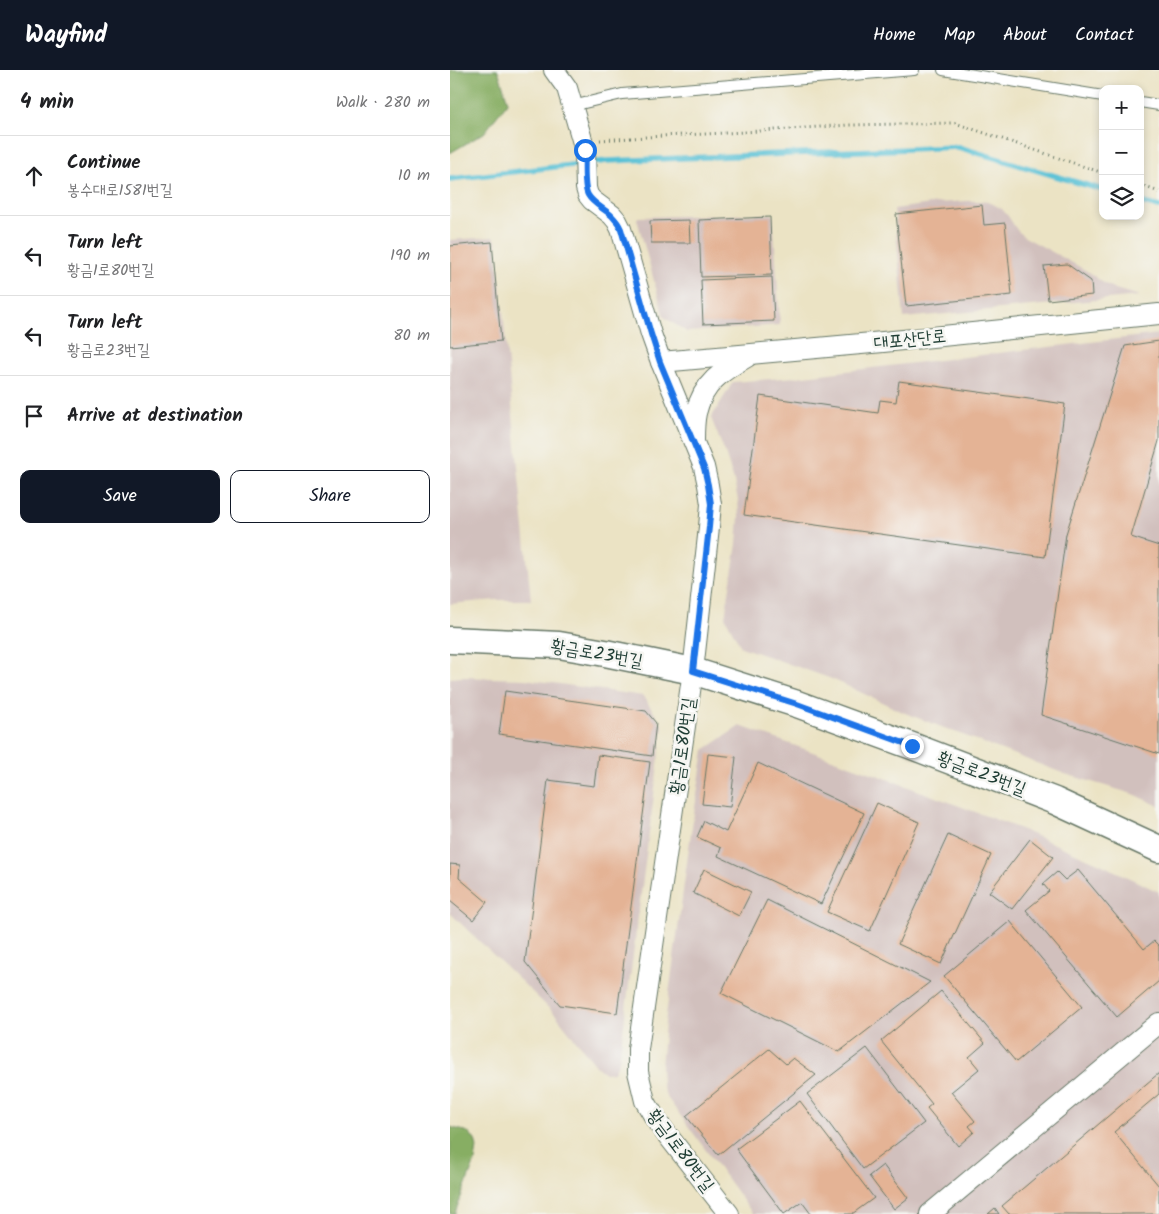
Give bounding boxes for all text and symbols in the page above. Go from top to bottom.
text: Wayfind [25,16,107,55]
text: Home [873,21,916,50]
text: Map [944,21,975,50]
text: About [1003,21,1047,50]
text: Contact [1075,21,1134,50]
map controls [1099,85,1144,220]
button: + [1099,85,1144,130]
text: 4 min [20,86,74,119]
text: Walk · 280 m [336,90,430,115]
button: − [1099,130,1144,175]
route start [574,139,597,162]
text: Continue [67,148,140,178]
icon: ahead [20,162,48,190]
text: 10 m [398,163,430,188]
button: layers [1099,175,1144,220]
text: 봉수대로1581번길 [67,178,173,203]
text: Turn left [67,228,142,258]
icon: left [20,242,48,270]
text: 190 m [390,243,430,268]
text: 황금1로80번길 [67,258,154,283]
text: Turn left [67,308,142,338]
icon: left [20,322,48,350]
street label: 대포산단로 [873,322,948,359]
text: 80 m [393,323,430,348]
text: 황금로23번길 [67,338,150,363]
text: Arrive at destination [67,401,243,431]
icon: arrive [20,402,48,430]
button: Save [20,470,220,523]
button: Share [230,470,430,523]
street label: 황금로23번길 [548,632,646,677]
street label: 황금1로80번길 [662,695,705,797]
route end [901,735,924,758]
street label: 황금로23번길 [933,744,1031,805]
street label: 황금1로80번길 [639,1103,721,1199]

